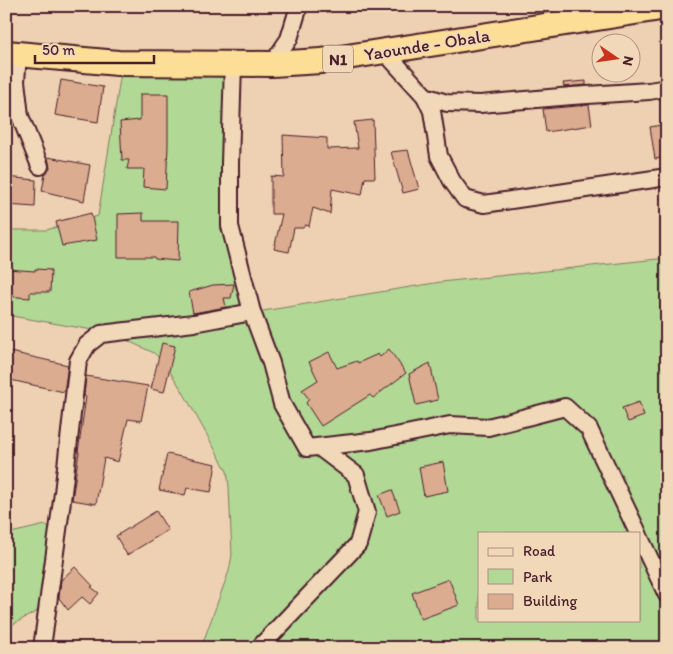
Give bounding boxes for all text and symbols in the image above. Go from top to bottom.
street label: Yaounde - Obala [363,24,492,66]
scale bar [35,32,154,64]
north arrow [590,32,640,82]
text: 50 m [42,41,75,59]
road number: N1 [323,46,353,72]
text: N [619,54,638,67]
legend [478,532,640,622]
text: Road [523,542,556,560]
text: Park [523,568,553,586]
text: Building [523,592,577,610]

